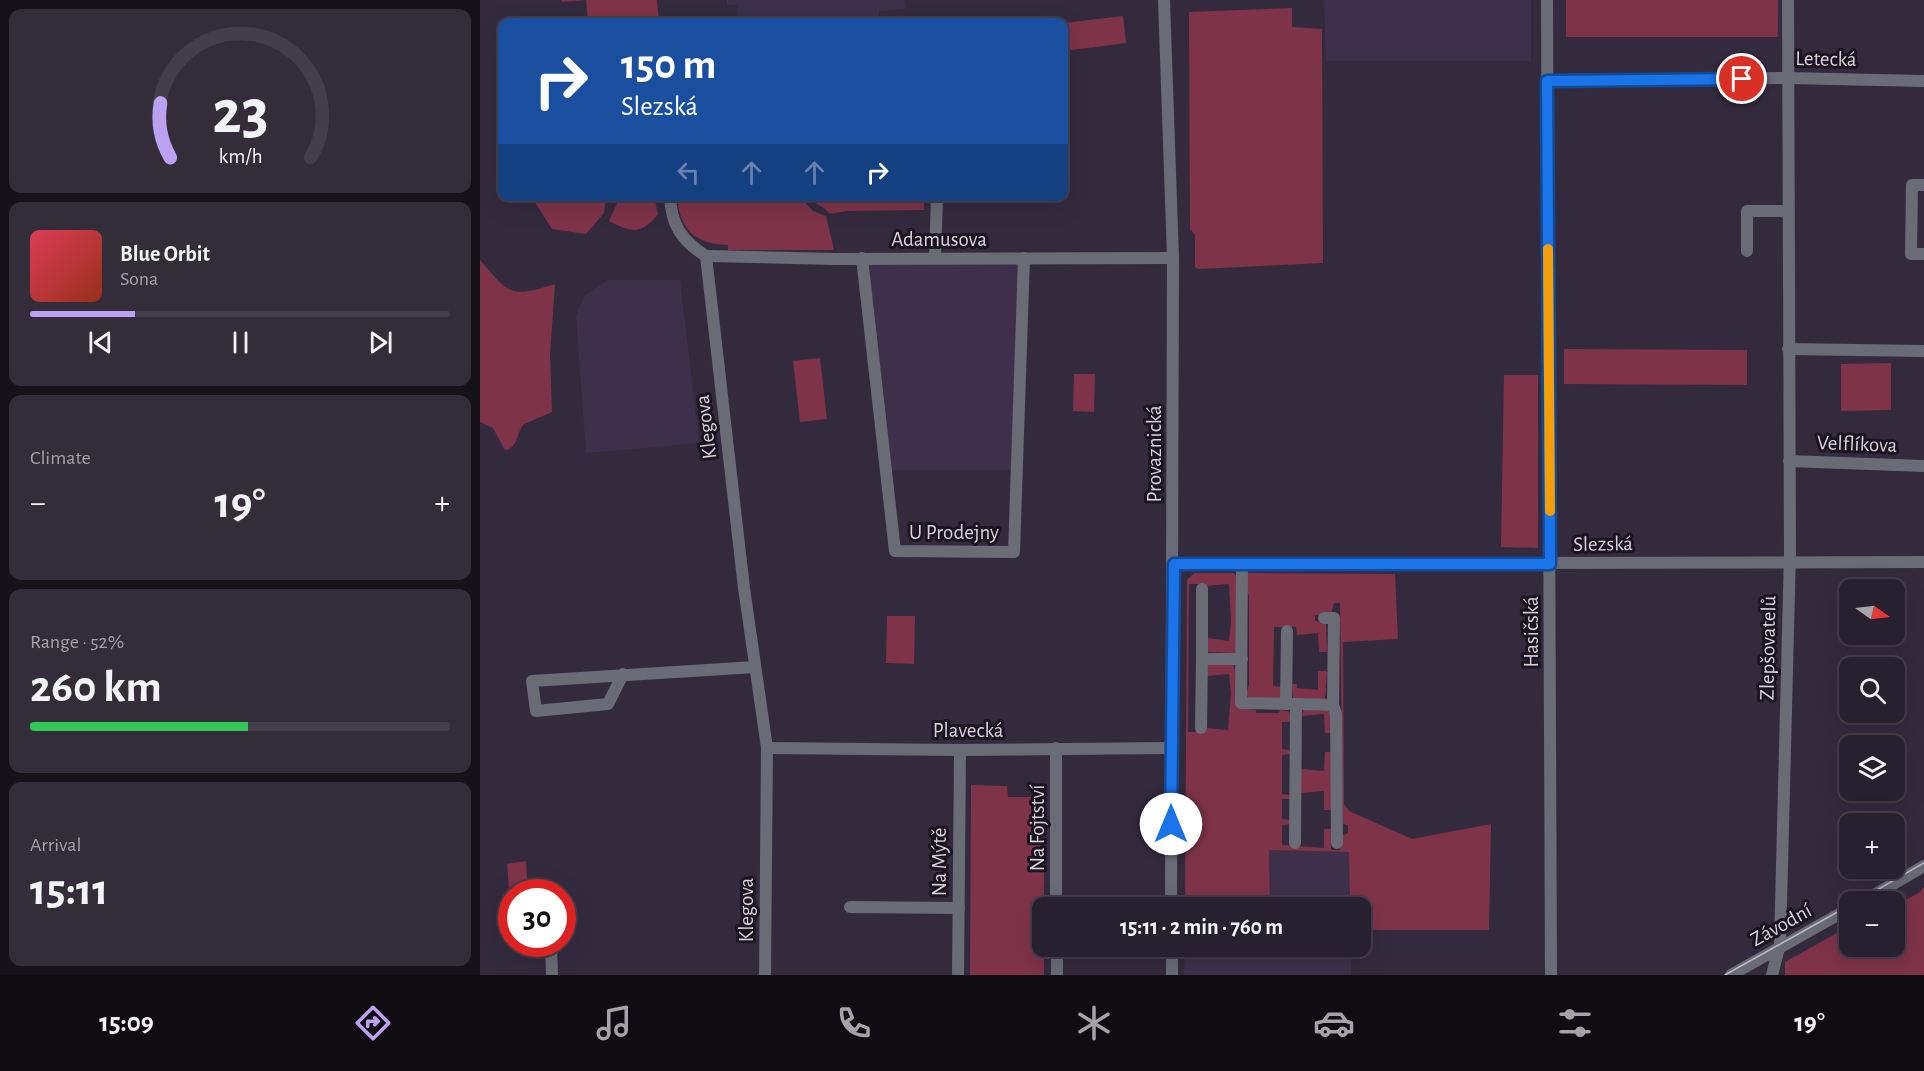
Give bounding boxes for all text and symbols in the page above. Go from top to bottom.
icon: right [522,42,600,120]
text: 150 m [621,44,716,86]
street label: Letecká [1795,48,1857,70]
pin [1716,53,1767,104]
icon: arrive [1725,62,1758,95]
text: 23 [212,82,268,144]
text: Slezská [621,93,698,120]
text: km/h [218,146,262,167]
icon: left [672,156,705,189]
icon: ahead [735,156,768,189]
icon: ahead [798,156,831,189]
icon: right [861,156,894,189]
street label: Adamusova [891,229,987,250]
text: Blue Orbit [120,243,210,265]
text: Sona [120,269,158,289]
icon: previous [84,326,117,359]
icon: pause [224,326,257,359]
icon: next [364,326,397,359]
street label: Klegova [692,393,720,460]
street label: Provaznická [1144,405,1165,503]
street label: Velflíkova [1816,432,1898,456]
text: Climate [30,448,91,468]
text: 19° [214,481,266,526]
text: − [30,487,46,520]
text: + [434,487,450,520]
street label: U Prodejny [909,522,999,543]
street label: Slezská [1573,533,1633,555]
north arrow [1839,579,1905,645]
map controls [1839,579,1905,957]
street label: Zlepšovatelů [1757,595,1779,701]
street label: Hasičská [1521,596,1542,668]
text: Range · 52% [30,632,124,652]
button: search [1839,657,1905,723]
text: 260 km [30,665,162,710]
street label: Plavecká [933,720,1004,741]
button: layers [1839,735,1905,801]
street label: Na Fojtství [1027,784,1048,871]
position arrow [1139,792,1203,856]
button: + [1839,813,1905,879]
street label: Na Mýtě [929,828,950,896]
text: Arrival [30,835,81,855]
text: 15:11 [30,868,108,913]
street label: Klegova [736,877,757,942]
speed limit sign: 30 [498,879,576,957]
button: − [1839,891,1905,957]
street label: Závodní [1747,899,1816,950]
text: 15:11 · 2 min · 760 m [1120,916,1283,938]
icon: directions [352,1002,394,1044]
icon: music [593,1002,635,1044]
icon: phone [833,1002,875,1044]
icon: climate [1073,1002,1115,1044]
icon: car [1313,1002,1355,1044]
icon: filters [1554,1002,1596,1044]
text: 15:09 [99,1009,154,1036]
text: 19° [1794,1009,1825,1036]

